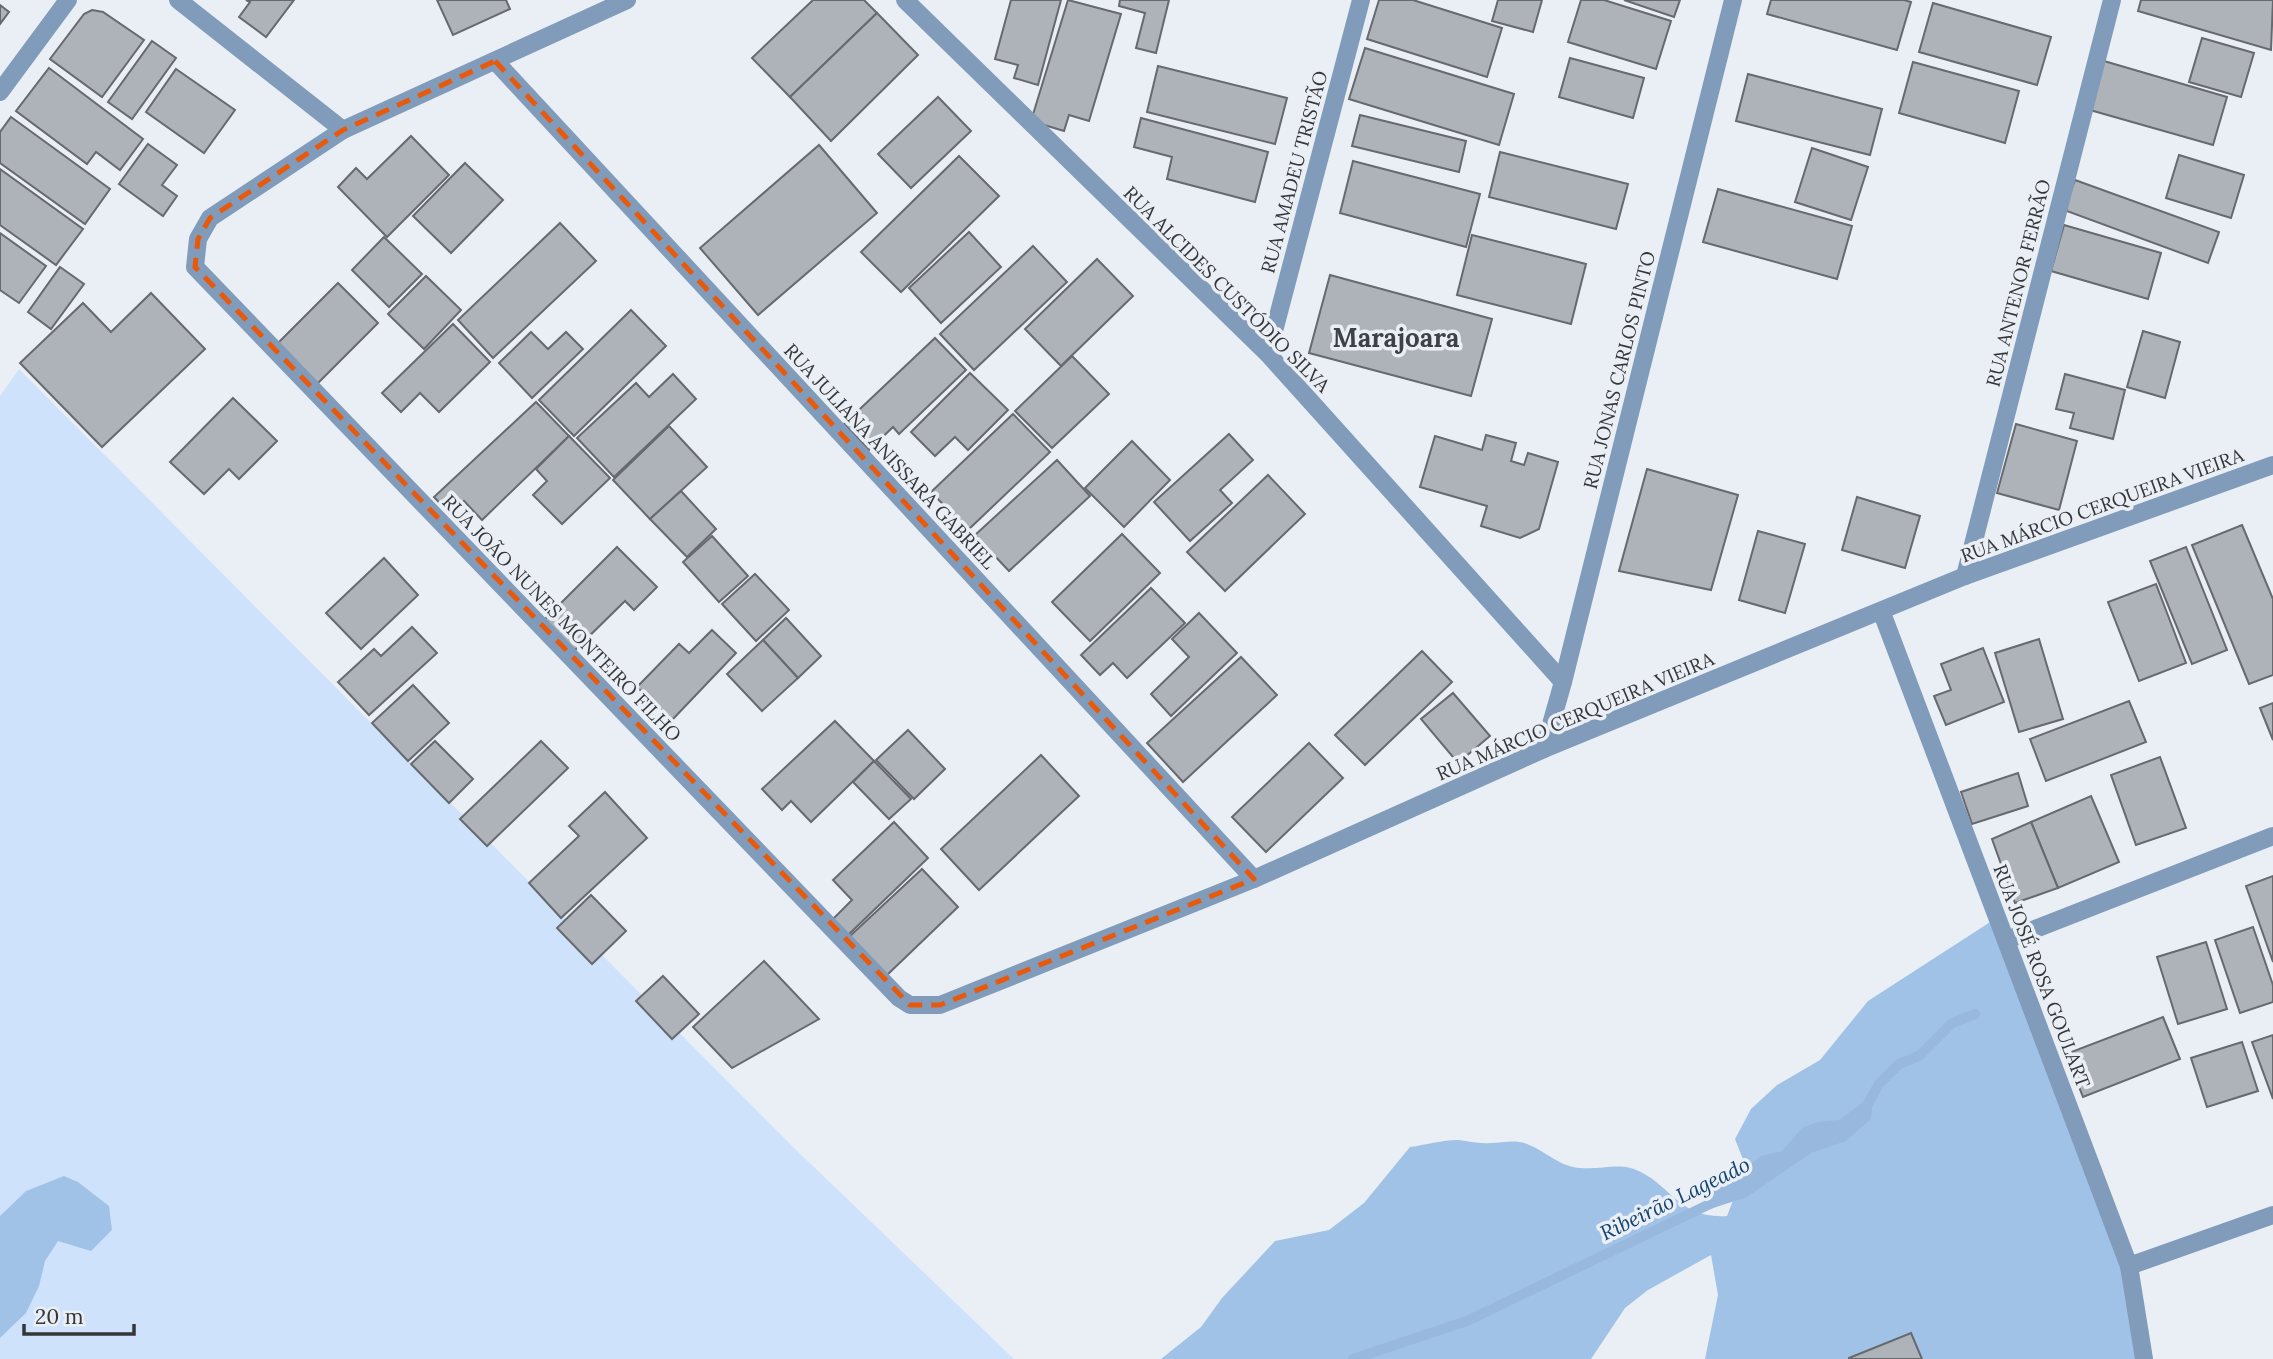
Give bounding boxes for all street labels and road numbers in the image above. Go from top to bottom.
street label: RUA AMADEU TRISTÃO [1255,68,1333,276]
street label: RUA ANTENOR FERRÃO [1981,177,2055,389]
street label: RUA ALCIDES CUSTÓDIO SILVA [1119,181,1336,398]
street label: RUA JONAS CARLOS PINTO [1578,248,1660,492]
street label: RUA JULIANA ANISSARA GABRIEL [779,338,1001,574]
street label: RUA MÁRCIO CERQUEIRA VIEIRA [1957,442,2248,567]
street label: RUA JOÃO NUNES MONTEIRO FILHO [437,490,687,746]
street label: RUA MÁRCIO CERQUEIRA VIEIRA [1433,646,1718,786]
street label: RUA JOSÉ ROSA GOULART [1988,861,2096,1091]

